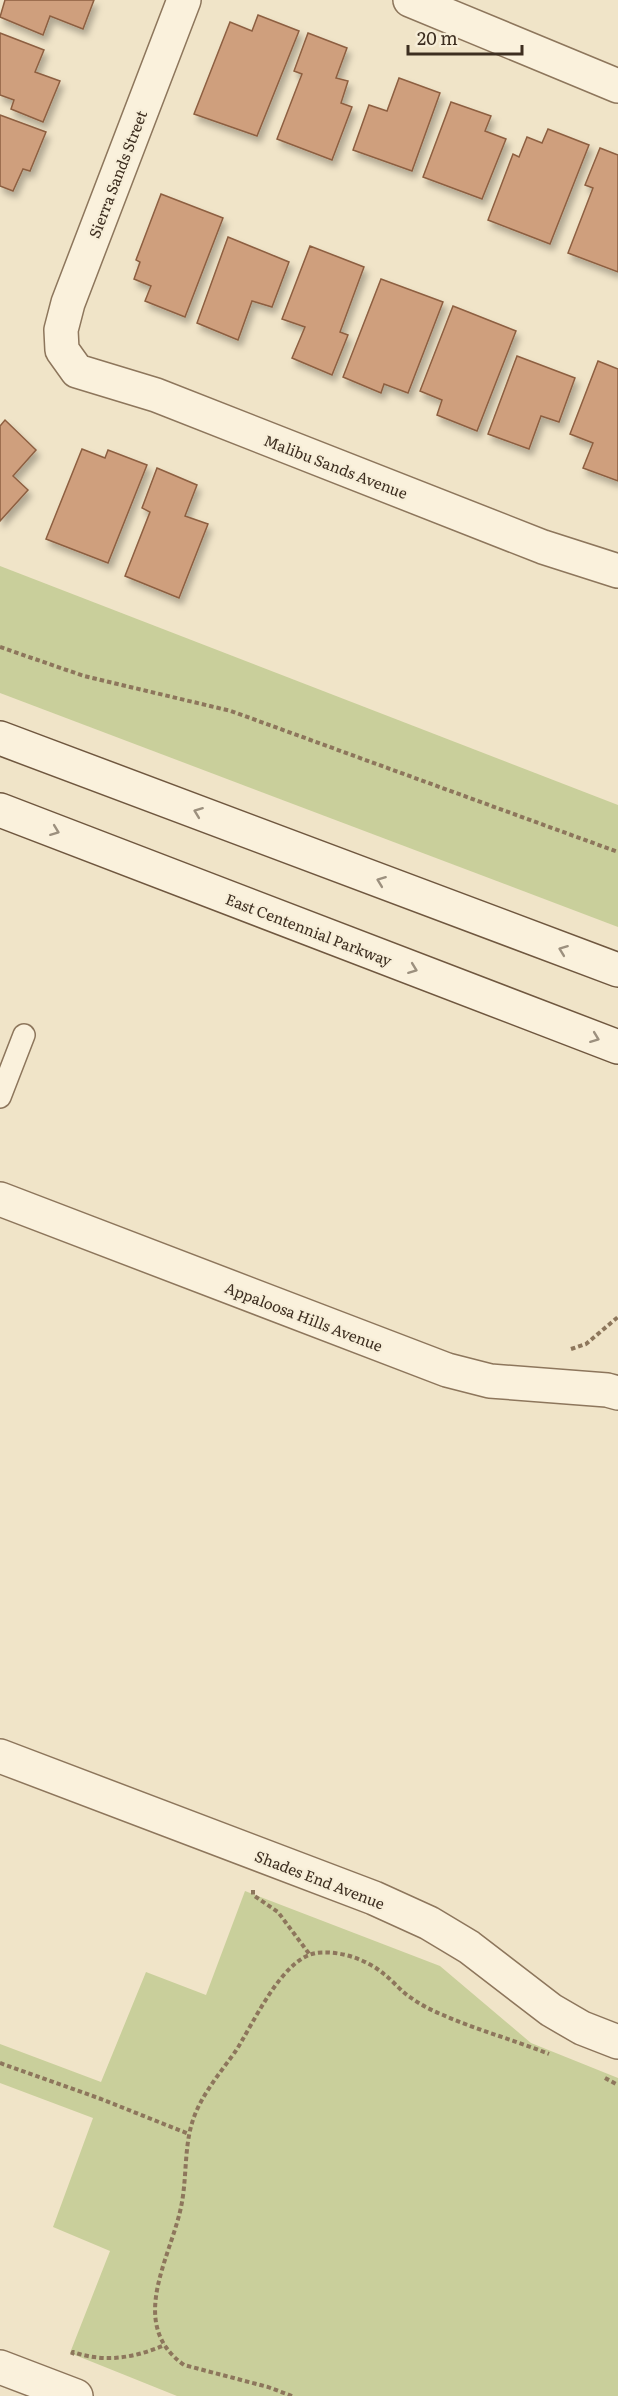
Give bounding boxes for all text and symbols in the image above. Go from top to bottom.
scale bar [408,18,522,56]
text: 20 m [417,24,458,51]
street label: Sierra Sands Street [82,107,152,241]
street label: Malibu Sands Avenue [261,428,411,504]
one-way arrow [193,807,204,820]
one-way arrow [49,824,59,837]
one-way arrow [376,876,387,888]
street label: East Centennial Parkway [222,887,396,971]
one-way arrow [558,944,569,957]
one-way arrow [407,961,418,974]
one-way arrow [589,1031,600,1043]
street label: Appaloosa Hills Avenue [222,1275,386,1357]
street label: Shades End Avenue [252,1844,389,1914]

